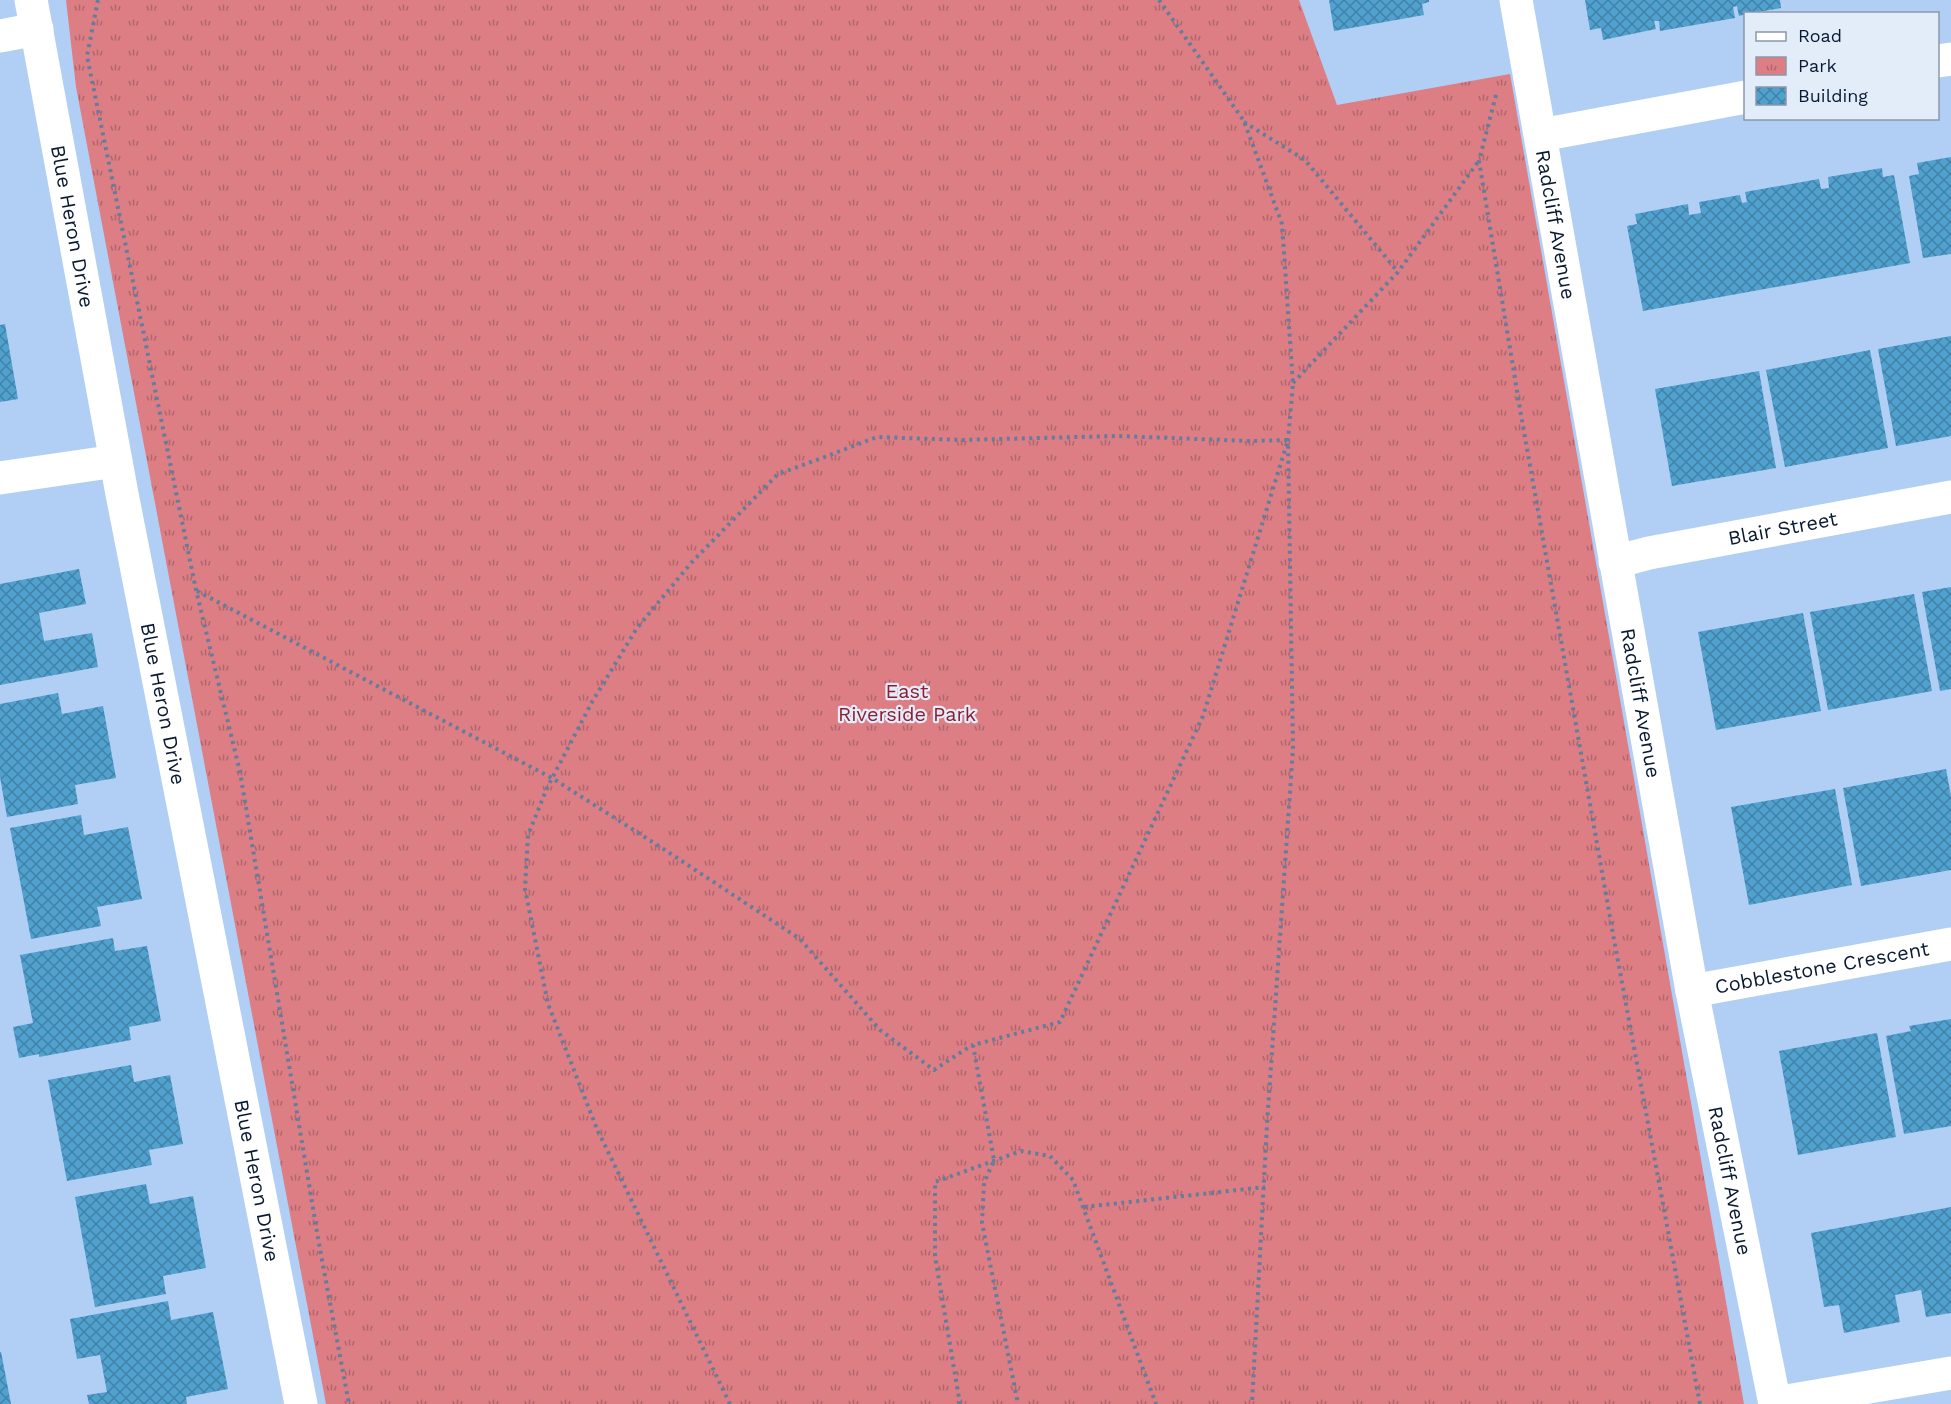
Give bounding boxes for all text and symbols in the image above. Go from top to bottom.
legend [1744,12,1939,120]
text: Road [1798,25,1842,46]
text: Park [1798,55,1837,76]
text: Building [1798,85,1868,106]
street label: Blue Heron Drive [46,143,99,309]
street label: Radcliff Avenue [1531,148,1581,301]
street label: Blair Street [1726,506,1840,550]
street label: Blue Heron Drive [136,620,191,787]
street label: Radcliff Avenue [1616,626,1666,780]
park label: East Riverside Park [838,679,976,726]
street label: Cobblestone Crescent [1713,936,1932,999]
street label: Blue Heron Drive [229,1097,285,1264]
street label: Radcliff Avenue [1703,1104,1757,1257]

